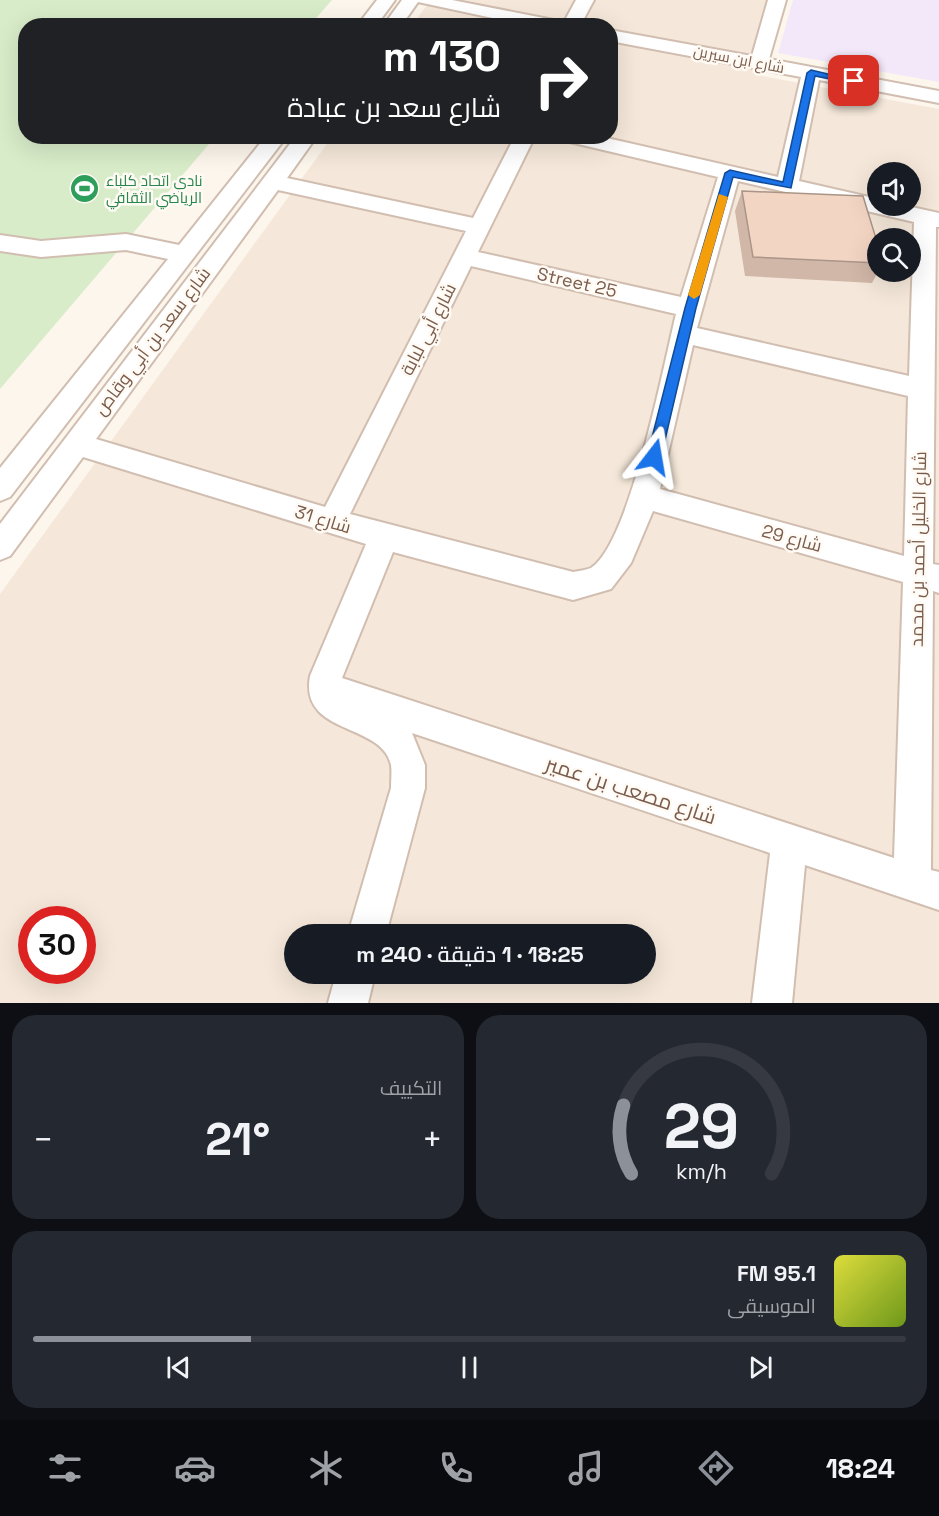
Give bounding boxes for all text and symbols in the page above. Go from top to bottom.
text: 130 m [383,30,501,83]
street label: شارع ابن سيرين [692,41,786,79]
icon: right [522,42,600,120]
pin [828,55,879,106]
icon: arrive [837,64,870,97]
text: شارع سعد بن عبادة [287,90,501,125]
map controls [867,162,921,282]
button: sound [867,162,921,216]
place label: نادي اتحاد كلباء الرياضي الثقافي [106,171,203,210]
sports icon: نادي اتحاد كلباء الرياضي الثقافي [69,173,101,205]
button: search [867,228,921,282]
street label: شارع سعد بن أبي وقاص [89,262,218,422]
street label: Street 25 [535,262,619,302]
street label: شارع أبي لبابة [395,279,464,380]
position arrow [622,425,686,489]
street label: شارع الخليل أحمد بن محمد [905,451,932,647]
street label: شارع 31 [292,500,354,539]
street label: شارع 29 [759,519,825,558]
street label: شارع مصعب بن عمير [541,749,720,831]
speed limit sign: 30 [18,906,96,984]
text: 18:25 · 1 دقيقة · 240 m [356,940,584,968]
text: التكييف [380,1075,443,1101]
text: 29 [664,1087,739,1166]
text: 21° [205,1111,270,1168]
text: − [33,1119,53,1161]
text: + [422,1119,443,1161]
text: km/h [676,1158,727,1185]
text: 95.1 FM [737,1259,816,1287]
text: الموسيقى [727,1293,816,1319]
icon: previous [162,1351,195,1384]
icon: pause [453,1351,486,1384]
icon: next [744,1351,777,1384]
icon: filters [44,1447,86,1489]
icon: car [174,1447,216,1489]
icon: climate [305,1447,347,1489]
icon: phone [435,1447,477,1489]
icon: music [565,1447,607,1489]
icon: directions [695,1447,737,1489]
text: 18:24 [826,1451,895,1486]

